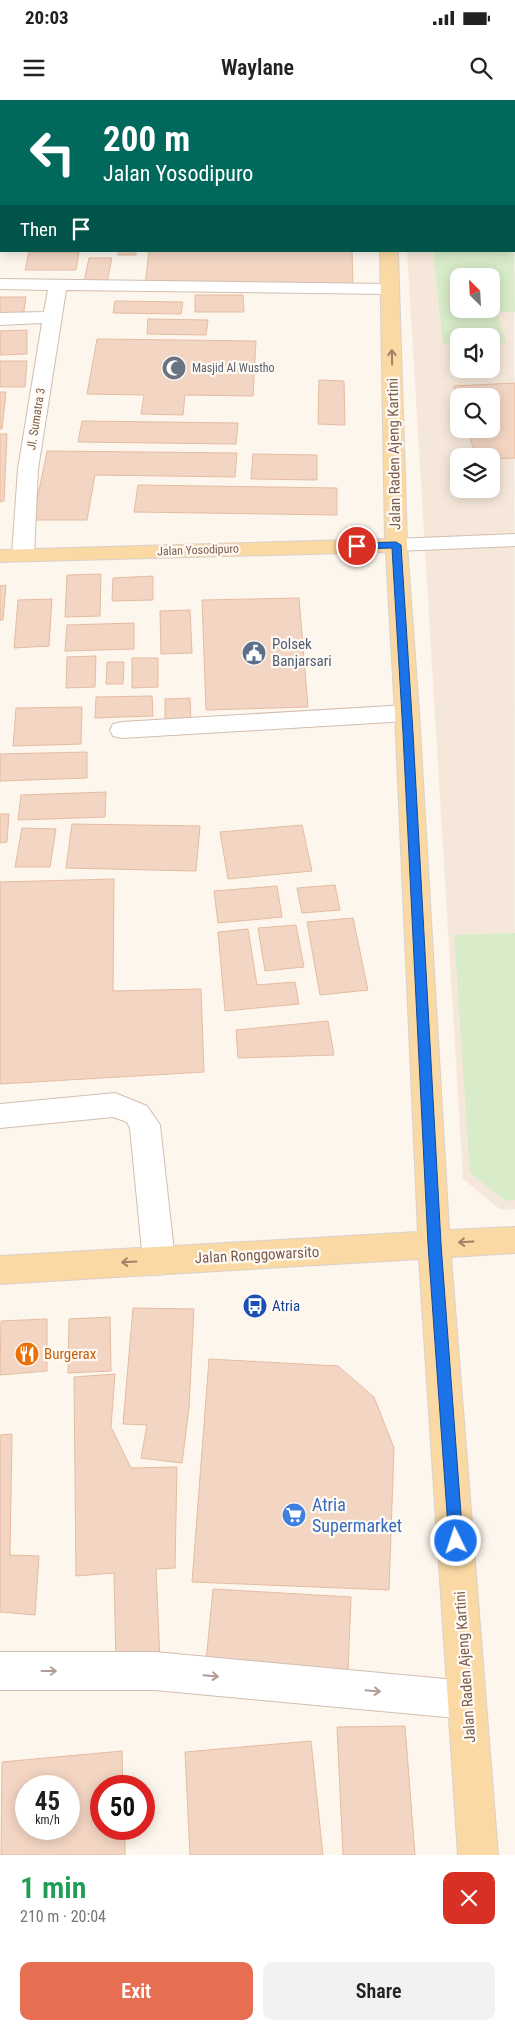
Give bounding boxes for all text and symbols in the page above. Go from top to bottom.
text: 20:03 [25,6,69,29]
icon: menu [20,54,48,82]
icon: search [467,54,495,82]
text: Waylane [221,55,294,80]
text: 200 m [103,119,190,160]
icon: left [20,120,85,185]
text: Jalan Yosodipuro [103,161,253,186]
icon: arrive [67,215,95,243]
text: Then [20,218,57,241]
north arrow [450,268,500,318]
map controls [450,268,500,498]
button: sound [450,328,500,378]
one-way arrow [387,349,397,365]
mosque icon: Masjid Al Wustho [161,355,187,381]
place label: Masjid Al Wustho [192,361,275,375]
street label: Jalan Raden Ajeng Kartini [384,378,404,530]
street label: Jl. Sumatra 3 [24,387,48,451]
button: search [450,388,500,438]
button: layers [450,448,500,498]
pin [336,525,378,567]
icon: arrive [343,532,371,560]
street label: Jalan Yosodipuro [157,542,239,558]
place label: Polsek Banjarsari [272,635,332,670]
public building icon: Polsek Banjarsari [241,640,267,666]
one-way arrow [459,1238,475,1247]
street label: Jalan Ronggowarsito [194,1243,320,1267]
one-way arrow [122,1258,138,1267]
bus stop icon: Atria [242,1293,268,1319]
place label: Atria [272,1297,300,1315]
restaurant icon: Burgerax [14,1341,40,1367]
place label: Burgerax [44,1345,97,1363]
place label: Atria Supermarket [312,1494,402,1536]
supermarket icon: Atria Supermarket [281,1502,307,1528]
position arrow [429,1514,481,1566]
street label: Jalan Raden Ajeng Kartini [451,1590,479,1744]
one-way arrow [40,1666,56,1676]
one-way arrow [203,1671,219,1681]
one-way arrow [365,1686,381,1696]
speed limit sign: 50 [90,1775,155,1840]
text: 45 [35,1787,60,1816]
text: km/h [35,1813,60,1827]
text: 1 min [20,1870,86,1905]
button: close [443,1872,495,1924]
text: 210 m · 20:04 [20,1907,106,1926]
button: Exit [20,1962,253,2020]
button: Share [263,1962,495,2020]

